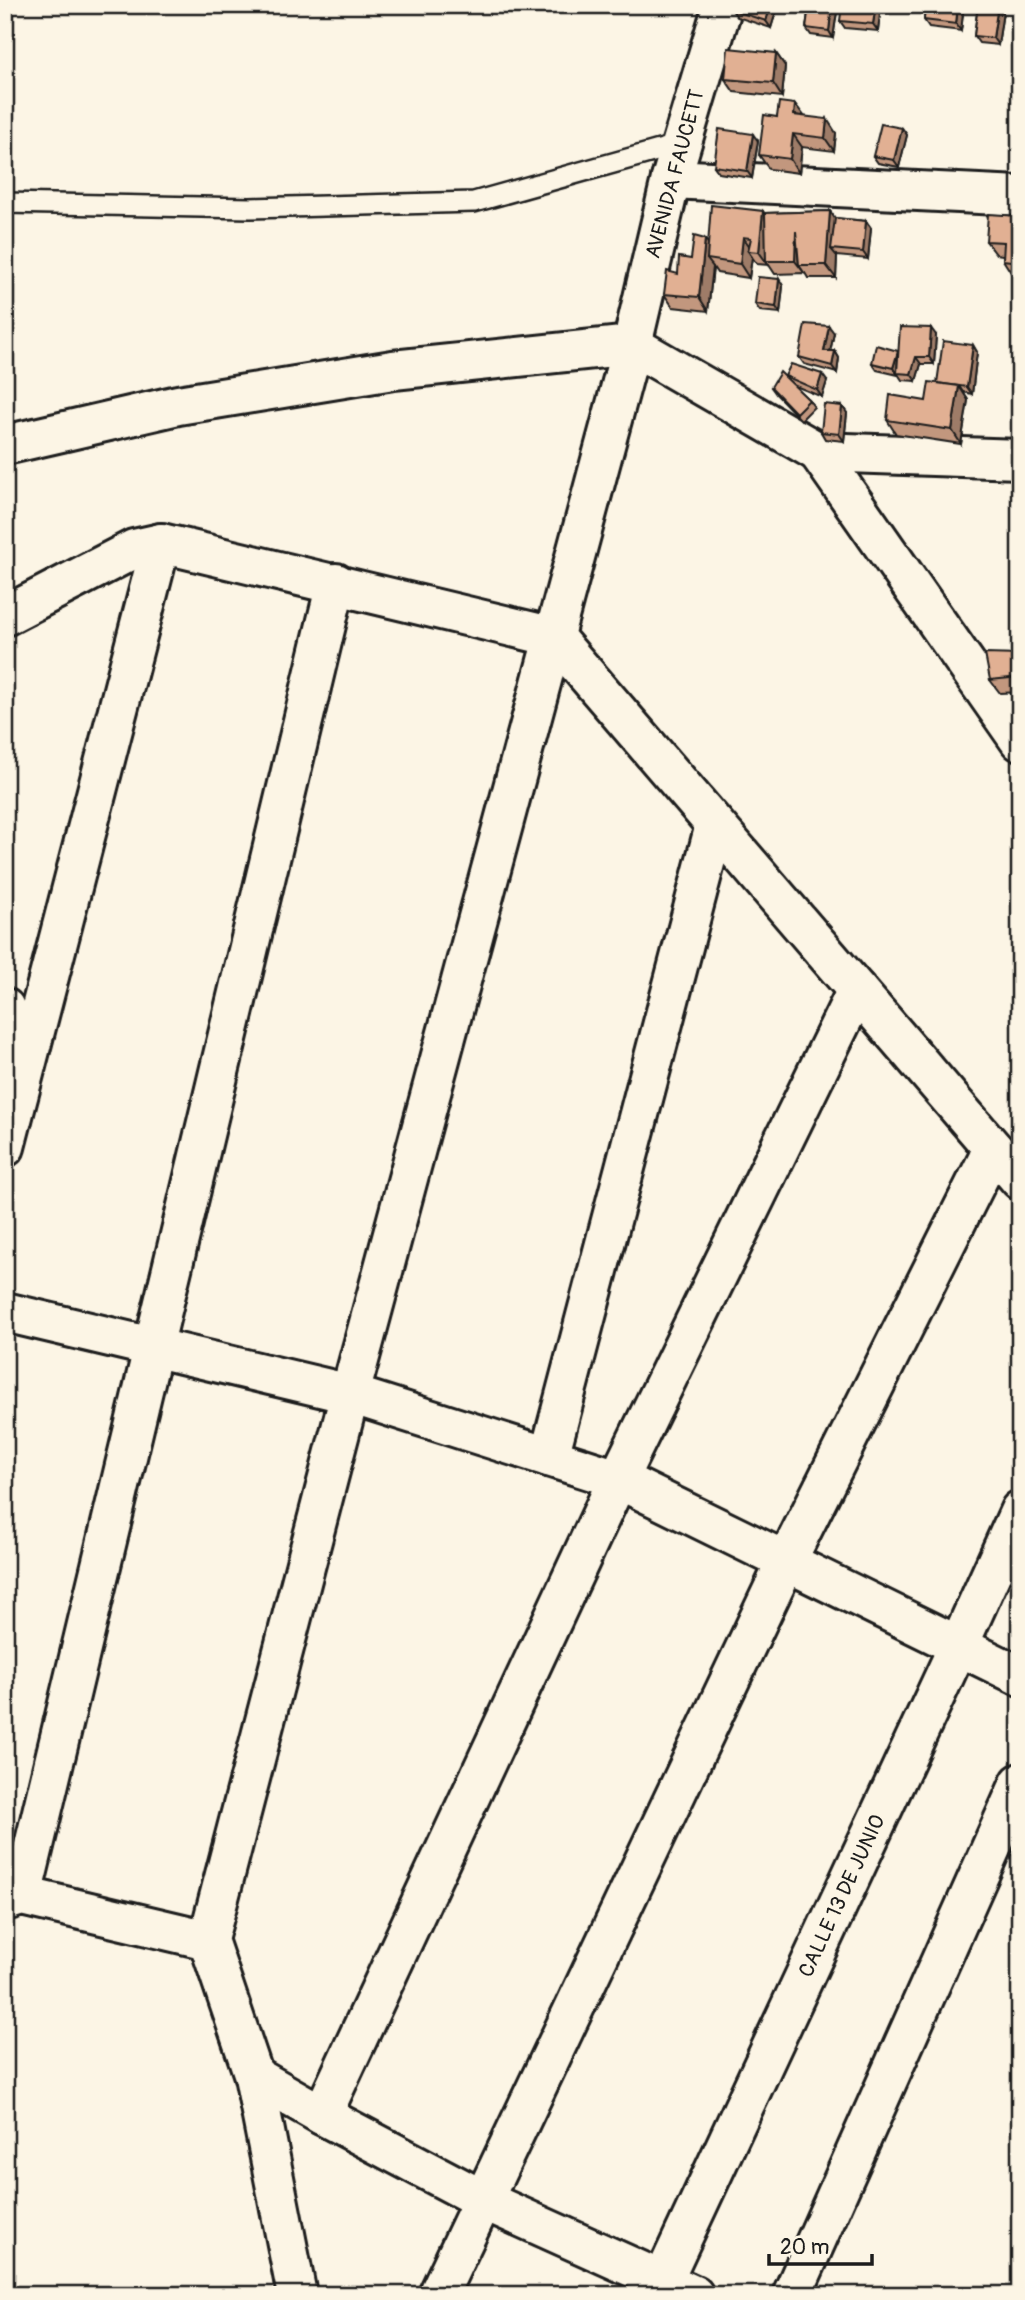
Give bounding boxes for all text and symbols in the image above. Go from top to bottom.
street label: AVENIDA FAUCETT [639,86,711,261]
street label: CALLE 13 DE JUNIO [793,1810,891,1982]
scale bar [769,2223,873,2267]
text: 20 m [780,2234,829,2261]

